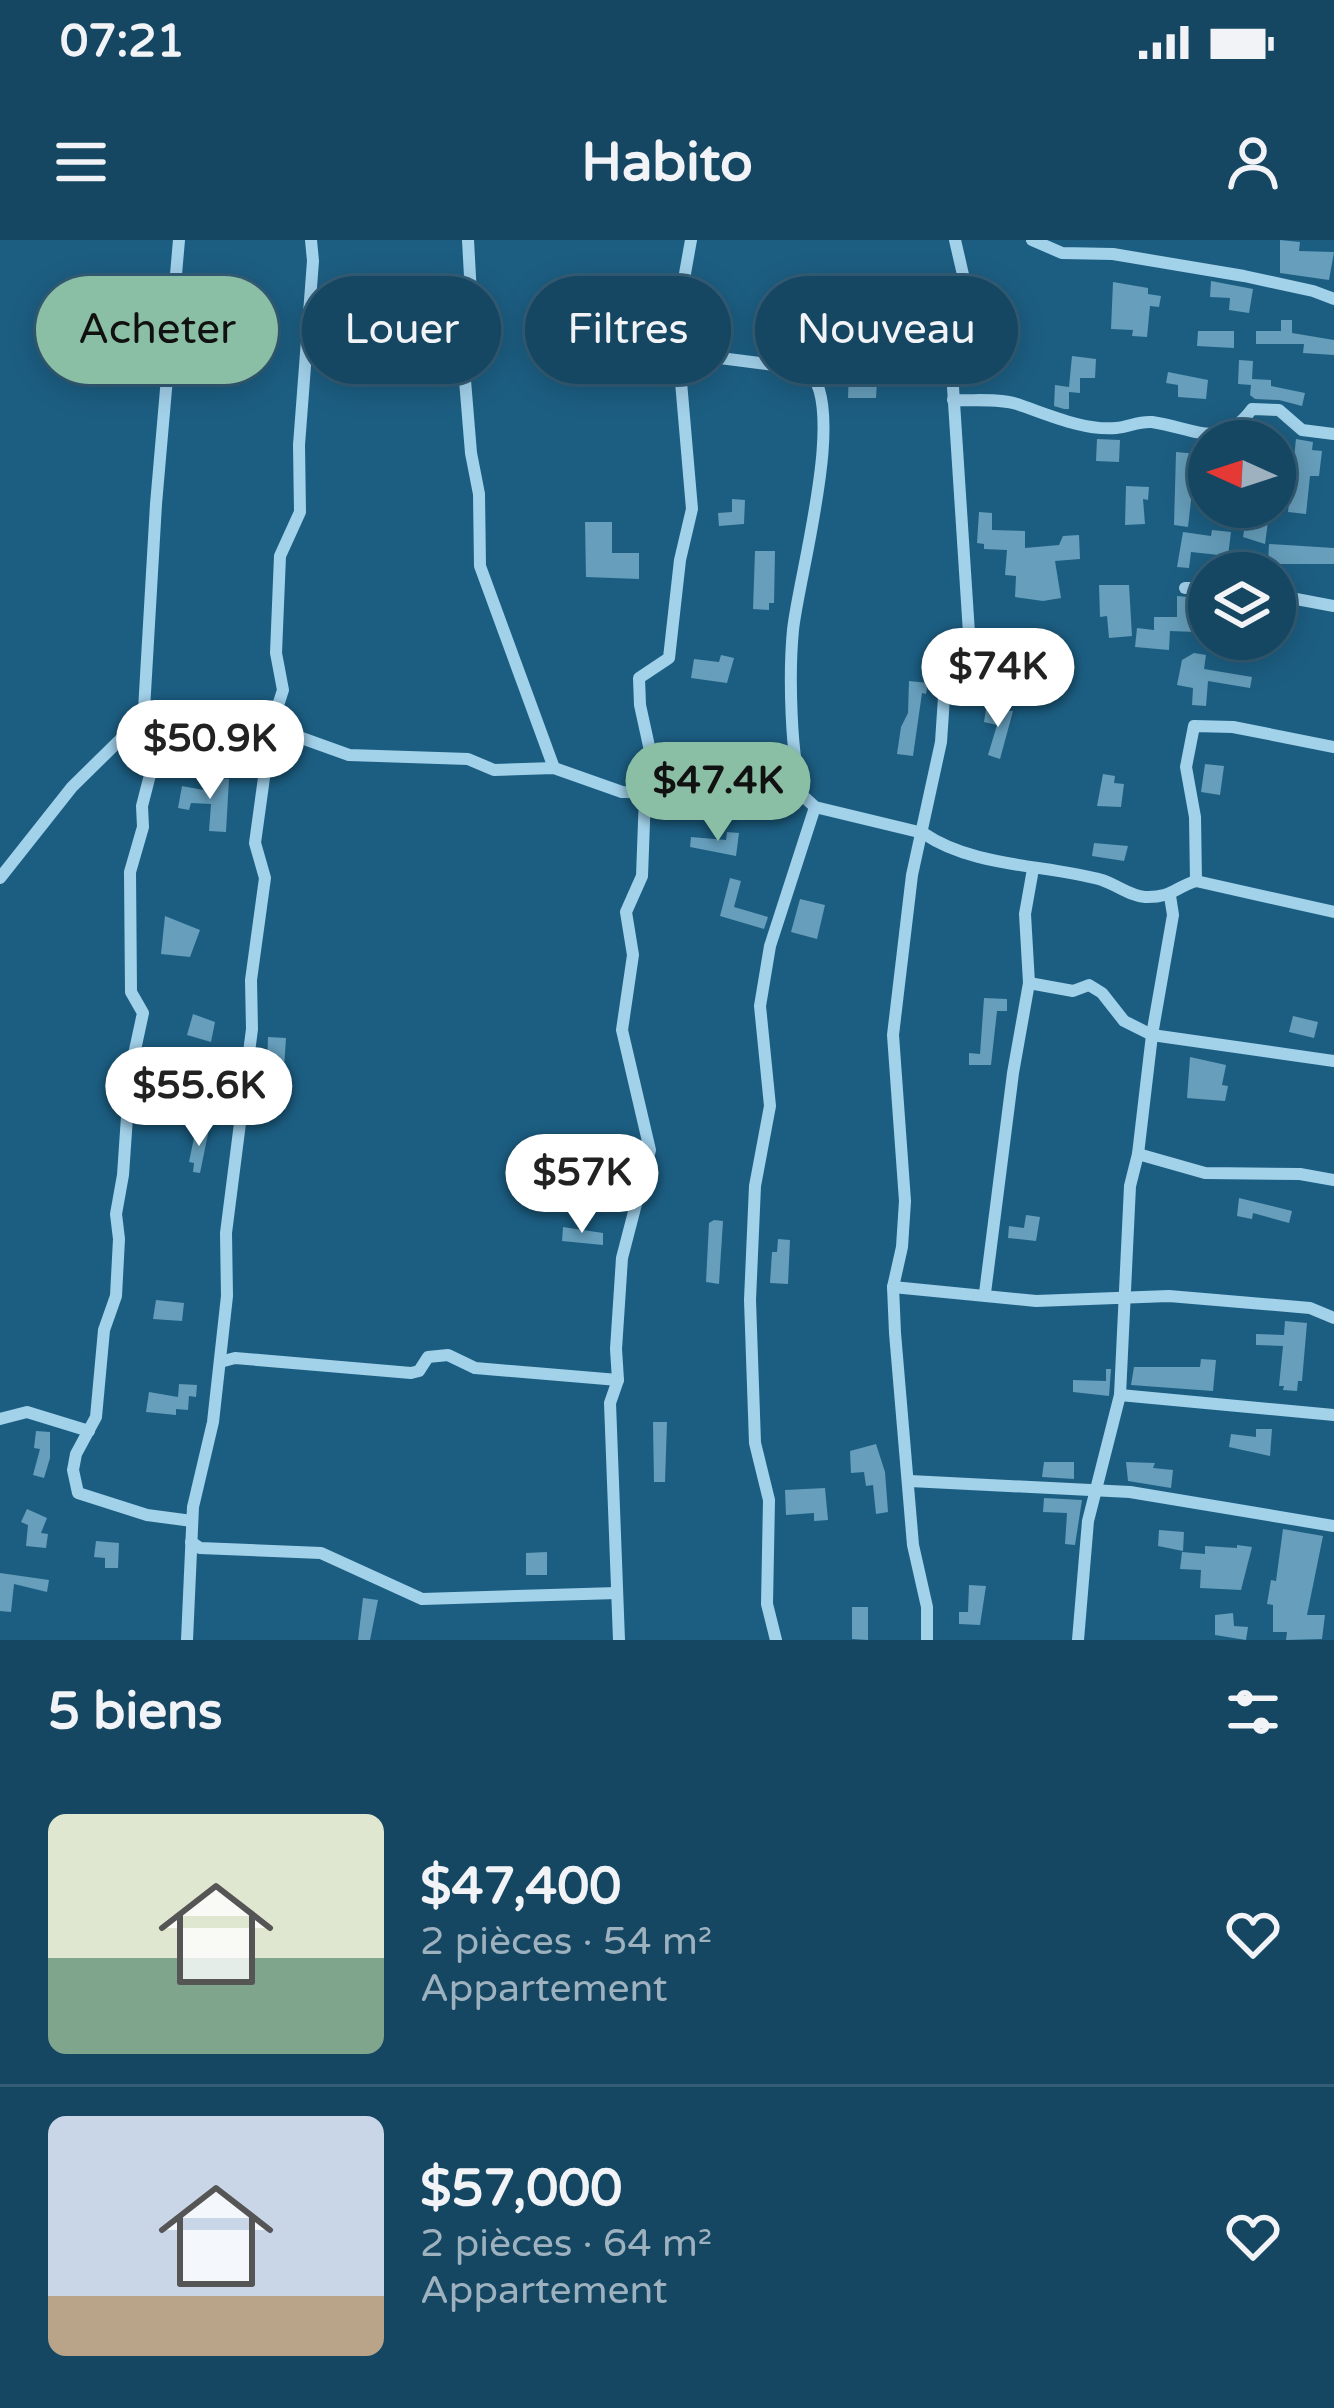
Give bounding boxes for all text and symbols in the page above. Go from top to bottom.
text: 07:21 [60,15,185,69]
icon: menu [48,129,114,195]
icon: person [1220,129,1286,195]
text: Habito [581,130,753,195]
chip: Acheter [36,276,278,384]
chip: Louer [302,276,501,384]
chip: Filtres [525,276,731,384]
chip: Nouveau [755,276,1018,384]
north arrow [1188,420,1296,528]
map controls [1188,420,1296,660]
button: layers [1188,552,1296,660]
pin: $74K [927,628,1069,730]
text: $74K [948,643,1048,690]
pin: $50.9K [112,700,308,802]
text: $50.9K [143,715,277,762]
pin: $47.4K [620,742,816,844]
text: $47.4K [652,757,784,804]
pin: $55.6K [101,1047,297,1149]
text: $55.6K [132,1062,266,1109]
pin: $57K [511,1134,653,1236]
text: $57K [532,1149,632,1196]
icon: filters [1220,1679,1286,1745]
text: 5 biens [48,1681,223,1743]
text: $47,400 [420,1856,621,1918]
icon: home [144,1862,288,2006]
icon: heart [1220,1901,1286,1967]
text: 2 pièces · 54 m² [420,1918,712,1965]
text: Appartement [420,1965,668,2012]
text: $57,000 [420,2158,622,2220]
icon: home [144,2164,288,2308]
icon: heart [1220,2203,1286,2269]
text: 2 pièces · 64 m² [420,2220,712,2267]
text: Appartement [420,2267,668,2314]

